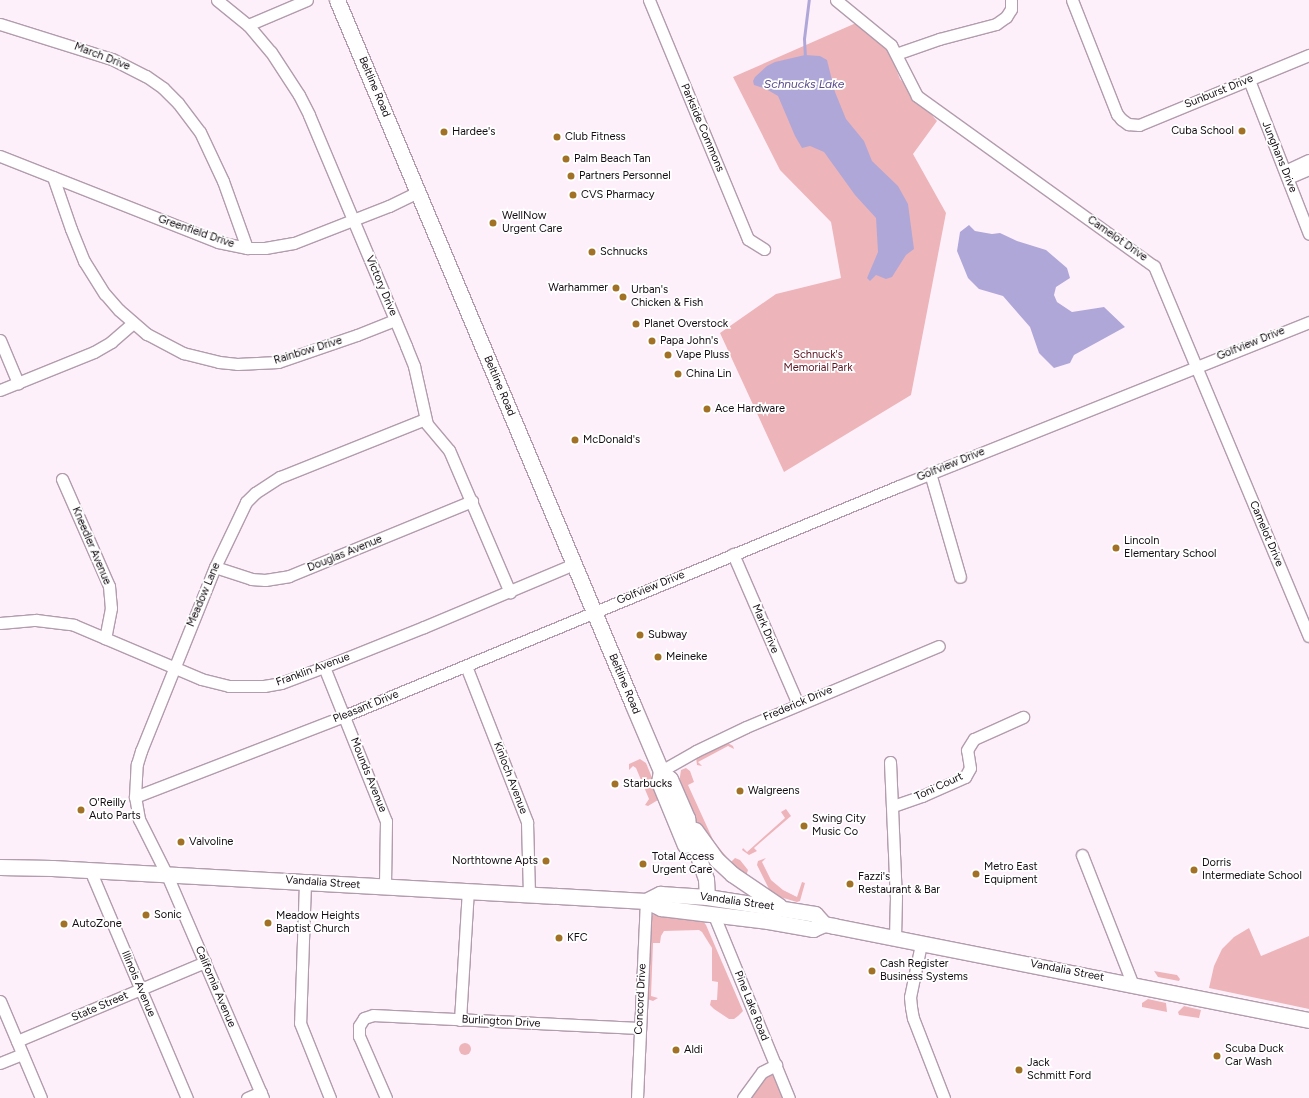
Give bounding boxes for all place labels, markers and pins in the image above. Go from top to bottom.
place label: Cuba School [1171,124,1234,138]
place label: Hardee's [452,125,495,139]
marker: Cuba School [1237,126,1247,136]
marker: Hardee's [439,127,449,137]
place label: Club Fitness [565,130,626,144]
marker: Club Fitness [552,132,562,142]
place label: Palm Beach Tan [574,152,651,166]
marker: Palm Beach Tan [561,154,571,164]
place label: Partners Personnel [579,169,671,183]
marker: Partners Personnel [566,171,576,181]
place label: CVS Pharmacy [581,188,654,202]
marker: CVS Pharmacy [568,190,578,200]
place label: WellNow Urgent Care [502,210,562,236]
marker: WellNow Urgent Care [487,217,499,229]
place label: Schnucks [600,245,648,259]
marker: Schnucks [587,247,597,257]
place label: Warhammer [548,281,608,295]
marker: Warhammer [611,283,621,293]
place label: Urban's Chicken & Fish [631,284,703,310]
marker: Urban's Chicken & Fish [618,292,628,302]
place label: Planet Overstock [644,317,728,331]
marker: Planet Overstock [631,319,641,329]
place label: Papa John's [660,334,718,348]
marker: Papa John's [647,336,657,346]
place label: Vape Pluss [676,348,729,362]
marker: Vape Pluss [663,350,673,360]
place label: China Lin [686,367,731,381]
marker: China Lin [673,369,683,379]
place label: Ace Hardware [715,402,785,416]
marker: Ace Hardware [702,404,712,414]
place label: McDonald's [583,433,640,447]
marker: McDonald's [570,435,580,445]
place label: Lincoln Elementary School [1124,535,1216,561]
marker: Lincoln Elementary School [1111,543,1121,553]
place label: Subway [648,628,687,642]
marker: Subway [635,630,645,640]
place label: Meineke [666,650,707,664]
marker: Meineke [653,652,663,662]
place label: Starbucks [623,777,672,791]
marker: Starbucks [610,779,620,789]
place label: Walgreens [748,784,800,798]
marker: Walgreens [735,786,745,796]
place label: O'Reilly Auto Parts [89,797,141,823]
marker: O'Reilly Auto Parts [76,805,86,815]
place label: Swing City Music Co [812,813,866,839]
marker: Swing City Music Co [799,821,809,831]
place label: Valvoline [189,835,233,849]
marker: Valvoline [176,837,186,847]
place label: Total Access Urgent Care [652,851,714,877]
place label: Northtowne Apts [452,854,538,868]
marker: Northtowne Apts [541,856,551,866]
place label: Dorris Intermediate School [1202,857,1302,883]
marker: Total Access Urgent Care [637,858,649,870]
place label: Metro East Equipment [984,861,1038,887]
marker: Dorris Intermediate School [1189,865,1199,875]
marker: Metro East Equipment [971,869,981,879]
place label: Fazzi's Restaurant & Bar [858,871,940,897]
marker: Fazzi's Restaurant & Bar [845,879,855,889]
place label: Sonic [154,908,182,922]
marker: Sonic [141,910,151,920]
place label: Meadow Heights Baptist Church [276,910,360,936]
place label: AutoZone [72,917,122,931]
marker: Meadow Heights Baptist Church [263,918,273,928]
marker: AutoZone [59,919,69,929]
place label: KFC [567,931,588,945]
marker: KFC [554,933,564,943]
place label: Cash Register Business Systems [880,958,968,984]
marker: Cash Register Business Systems [867,966,877,976]
place label: Aldi [684,1043,703,1057]
place label: Scuba Duck Car Wash [1225,1043,1284,1069]
marker: Aldi [671,1045,681,1055]
marker: Scuba Duck Car Wash [1212,1051,1222,1061]
place label: Jack Schmitt Ford [1027,1057,1091,1083]
marker: Jack Schmitt Ford [1014,1065,1024,1075]

